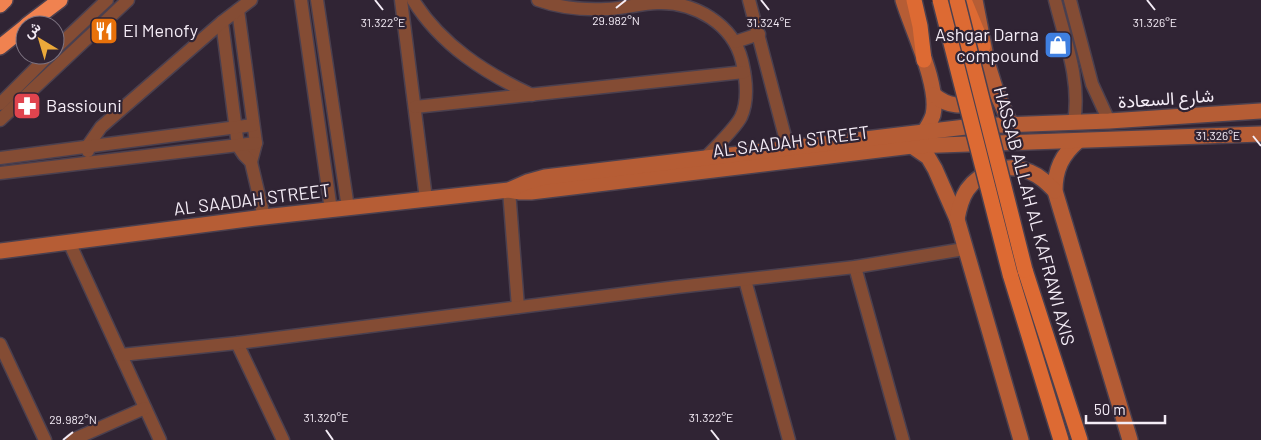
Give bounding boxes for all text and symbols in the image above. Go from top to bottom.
text: 29.982°N [592,13,640,27]
north arrow [15,15,65,65]
text: 31.322°E [361,15,405,29]
text: 31.324°E [747,15,791,29]
text: 31.326°E [1133,15,1177,29]
restaurant icon: El Menofy [89,16,119,46]
text: ش [20,17,44,42]
place label: El Menofy [123,19,198,41]
place label: Ashgar Darna compound [935,23,1039,66]
shop icon: Ashgar Darna compound [1043,30,1073,60]
street label: HASSAB ALLAH AL KAFRAWI AXIS [990,84,1080,348]
street label: شارع السعادة [1117,84,1215,114]
pharmacy icon: Bassiouni [12,91,42,121]
place label: Bassiouni [46,94,122,116]
street label: AL SAADAH STREET [711,120,870,162]
text: 31.326°E [1196,128,1240,142]
street label: AL SAADAH STREET [172,178,331,220]
scale bar [1086,392,1165,424]
text: 50 m [1094,400,1126,418]
text: 31.320°E [304,410,348,424]
text: 31.322°E [689,410,733,424]
text: 29.982°N [49,412,97,426]

